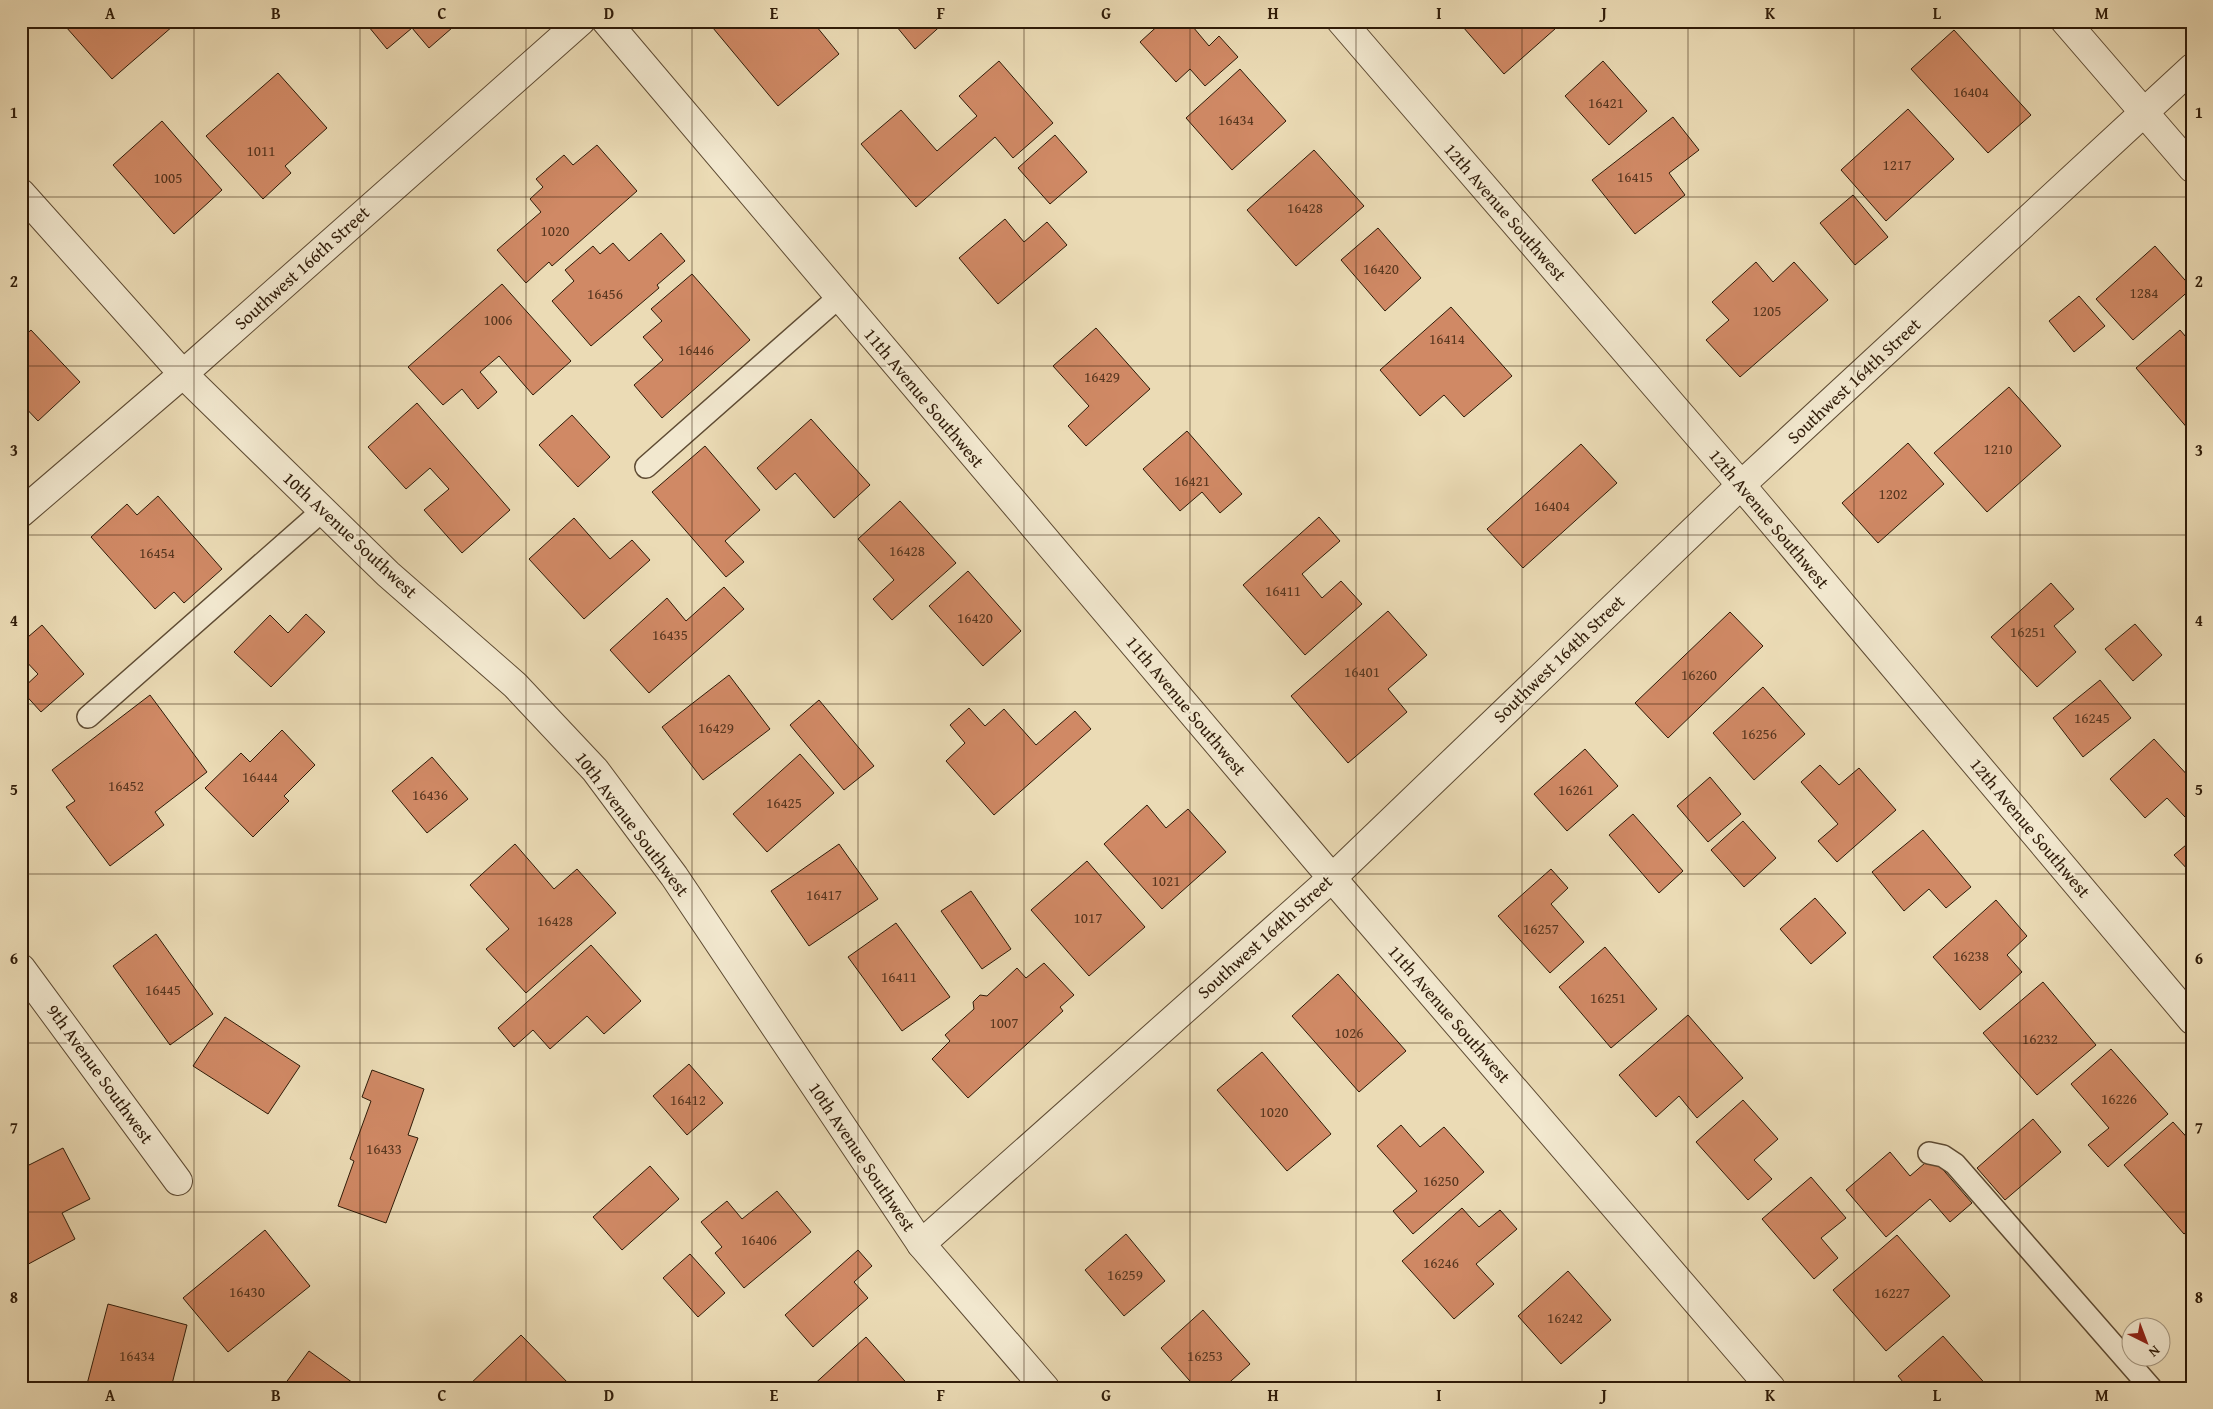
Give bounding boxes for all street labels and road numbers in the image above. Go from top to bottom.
street label: 12th Avenue Southwest [1438,137,1574,287]
street label: Southwest 166th Street [228,199,376,336]
street label: Southwest 164th Street [1781,311,1927,450]
street label: 11th Avenue Southwest [858,322,992,474]
street label: 12th Avenue Southwest [1703,443,1837,595]
street label: 10th Avenue Southwest [277,465,424,605]
street label: Southwest 164th Street [1487,588,1631,729]
street label: 11th Avenue Southwest [1120,630,1254,782]
street label: 10th Avenue Southwest [569,745,696,902]
street label: 12th Avenue Southwest [1964,752,2098,904]
street label: Southwest 164th Street [1191,868,1339,1005]
street label: 11th Avenue Southwest [1382,939,1518,1089]
street label: 9th Avenue Southwest [40,998,161,1150]
street label: 10th Avenue Southwest [802,1076,923,1238]

